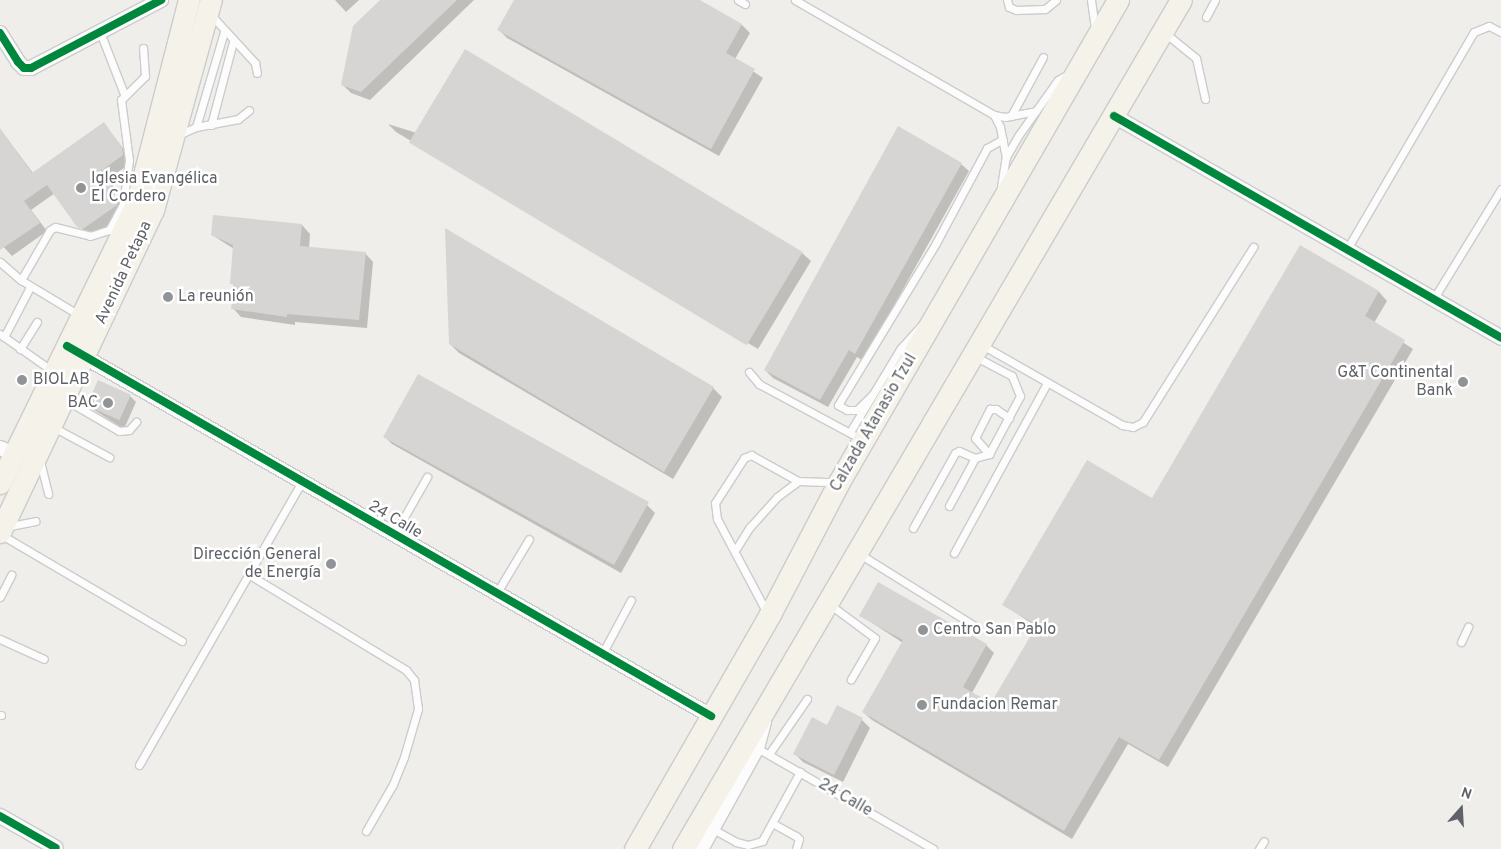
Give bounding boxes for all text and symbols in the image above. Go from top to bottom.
place label: Iglesia Evangélica El Cordero [91,169,217,207]
marker: Iglesia Evangélica El Cordero [75,182,87,194]
street label: Avenida Petapa [92,218,156,328]
place label: La reunión [178,287,254,307]
marker: La reunión [162,291,174,303]
street label: Calzada Atanasio Tzul [826,350,922,496]
place label: G&T Continental Bank [1337,363,1453,401]
place label: BIOLAB [33,370,90,390]
marker: BIOLAB [15,373,29,387]
marker: G&T Continental Bank [1457,376,1469,388]
place label: BAC [67,393,98,413]
marker: BAC [102,397,114,409]
street label: 24 Calle [365,497,425,543]
place label: Dirección General de Energía [193,545,321,583]
marker: Dirección General de Energía [325,558,337,570]
place label: Centro San Pablo [933,620,1056,640]
marker: Centro San Pablo [917,624,929,636]
place label: Fundacion Remar [932,695,1058,715]
marker: Fundacion Remar [916,699,928,711]
street label: 24 Calle [815,775,875,821]
north arrow [1436,784,1486,834]
text: N [1459,785,1474,804]

